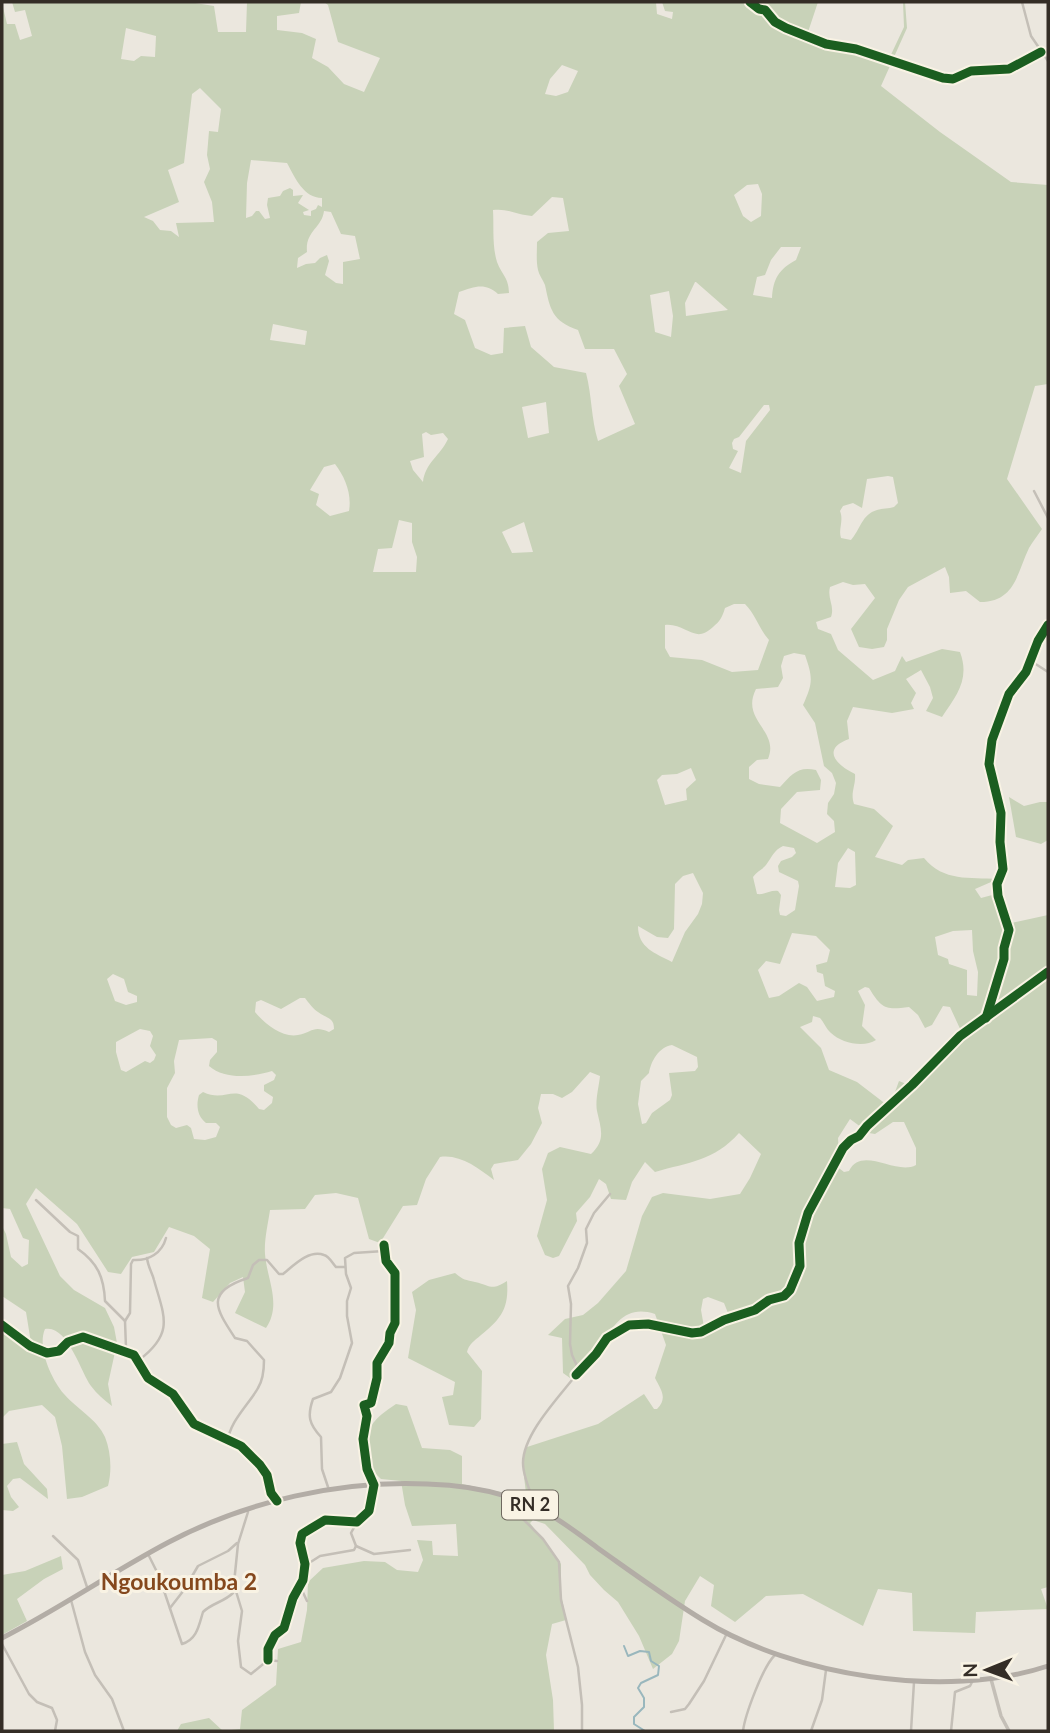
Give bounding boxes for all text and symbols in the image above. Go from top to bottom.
road number: RN 2 [502,1490,558,1520]
district label: Ngoukoumba 2 [101,1567,257,1595]
north arrow [952,1635,1022,1705]
text: N [958,1663,981,1678]

